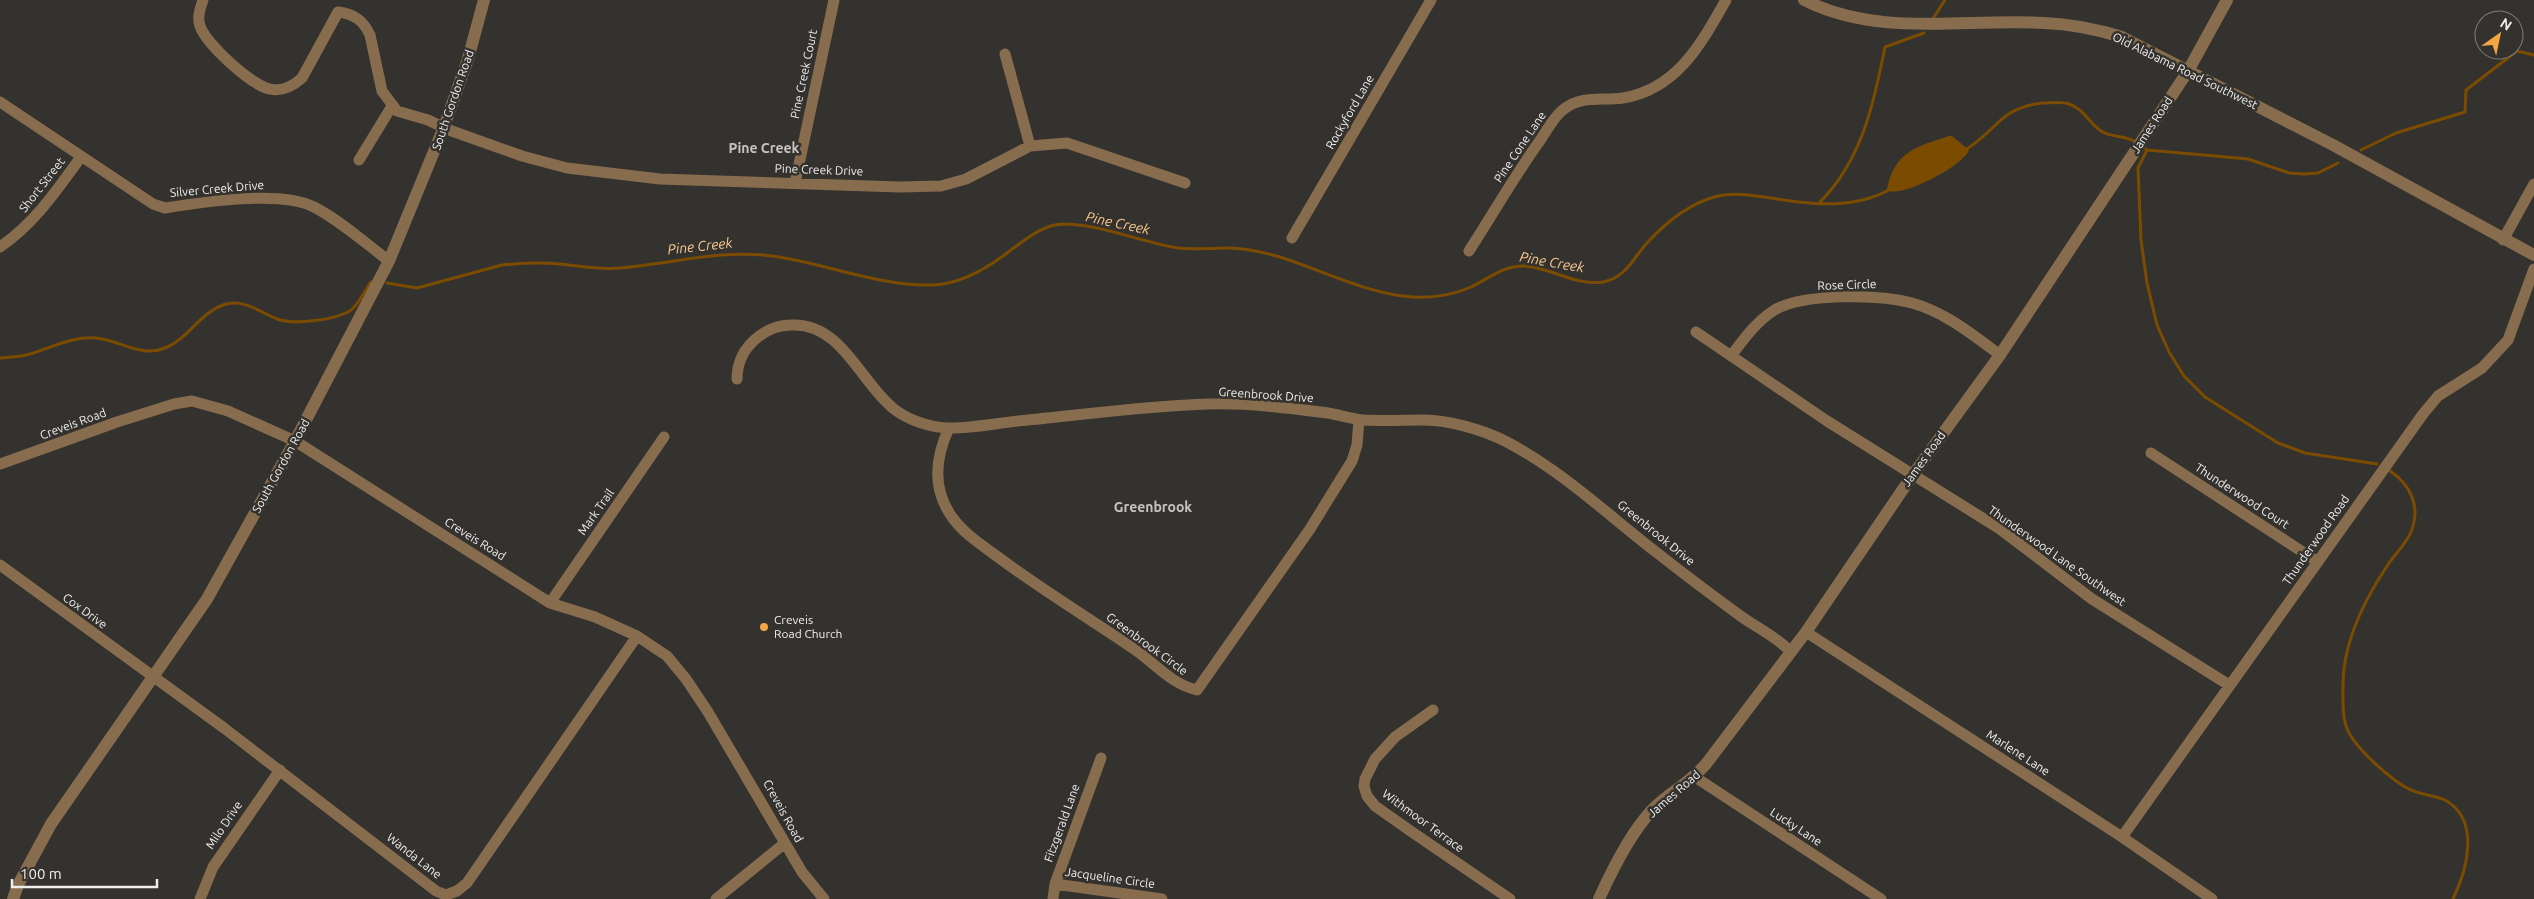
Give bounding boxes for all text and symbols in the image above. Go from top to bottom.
north arrow [2474,10,2524,60]
text: N [2497,15,2515,34]
street label: Pine Creek Court [788,28,819,120]
street label: Old Alabama Road Southwest [2111,30,2260,112]
street label: South Gordon Road [429,48,476,152]
street label: Rockyford Lane [1323,72,1376,151]
street label: James Road [2129,94,2175,155]
street label: Pine Cone Lane [1491,109,1548,185]
district label: Pine Creek [729,140,800,156]
street label: Short Street [16,155,67,215]
street label: Pine Creek Drive [774,161,864,178]
street label: Silver Creek Drive [169,178,265,199]
water label: Pine Creek [1084,208,1152,238]
water label: Pine Creek [667,235,734,257]
water label: Pine Creek [1519,248,1586,276]
street label: Rose Circle [1817,277,1877,292]
street label: Greenbrook Drive [1218,385,1314,404]
street label: Creveis Road [38,406,108,442]
street label: South Gordon Road [249,417,312,515]
street label: James Road [1899,429,1948,489]
street label: Thunderwood Court [2193,460,2292,531]
street label: Mark Trail [575,486,616,537]
street label: Thunderwood Road [2280,492,2351,587]
street label: Greenbrook Drive [1615,498,1697,568]
district label: Greenbrook [1114,499,1192,515]
street label: Thunderwood Lane Southwest [1986,503,2129,608]
street label: Creveis Road [442,515,508,563]
street label: Cox Drive [61,590,110,631]
street label: Greenbrook Circle [1104,610,1190,677]
place label: Creveis Road Church [774,613,842,640]
marker: Creveis Road Church [758,621,770,633]
street label: Marlene Lane [1984,727,2052,778]
street label: James Road [1645,768,1702,820]
street label: Creveis Road [761,777,806,844]
street label: Fitzgerald Lane [1041,782,1082,864]
street label: Withmoor Terrace [1380,787,1467,855]
street label: Milo Drive [203,798,244,851]
street label: Lucky Lane [1768,805,1825,848]
street label: Wanda Lane [384,830,444,881]
scale bar [12,856,158,888]
text: 100 m [20,865,62,882]
street label: Jacqueline Circle [1064,865,1156,890]

